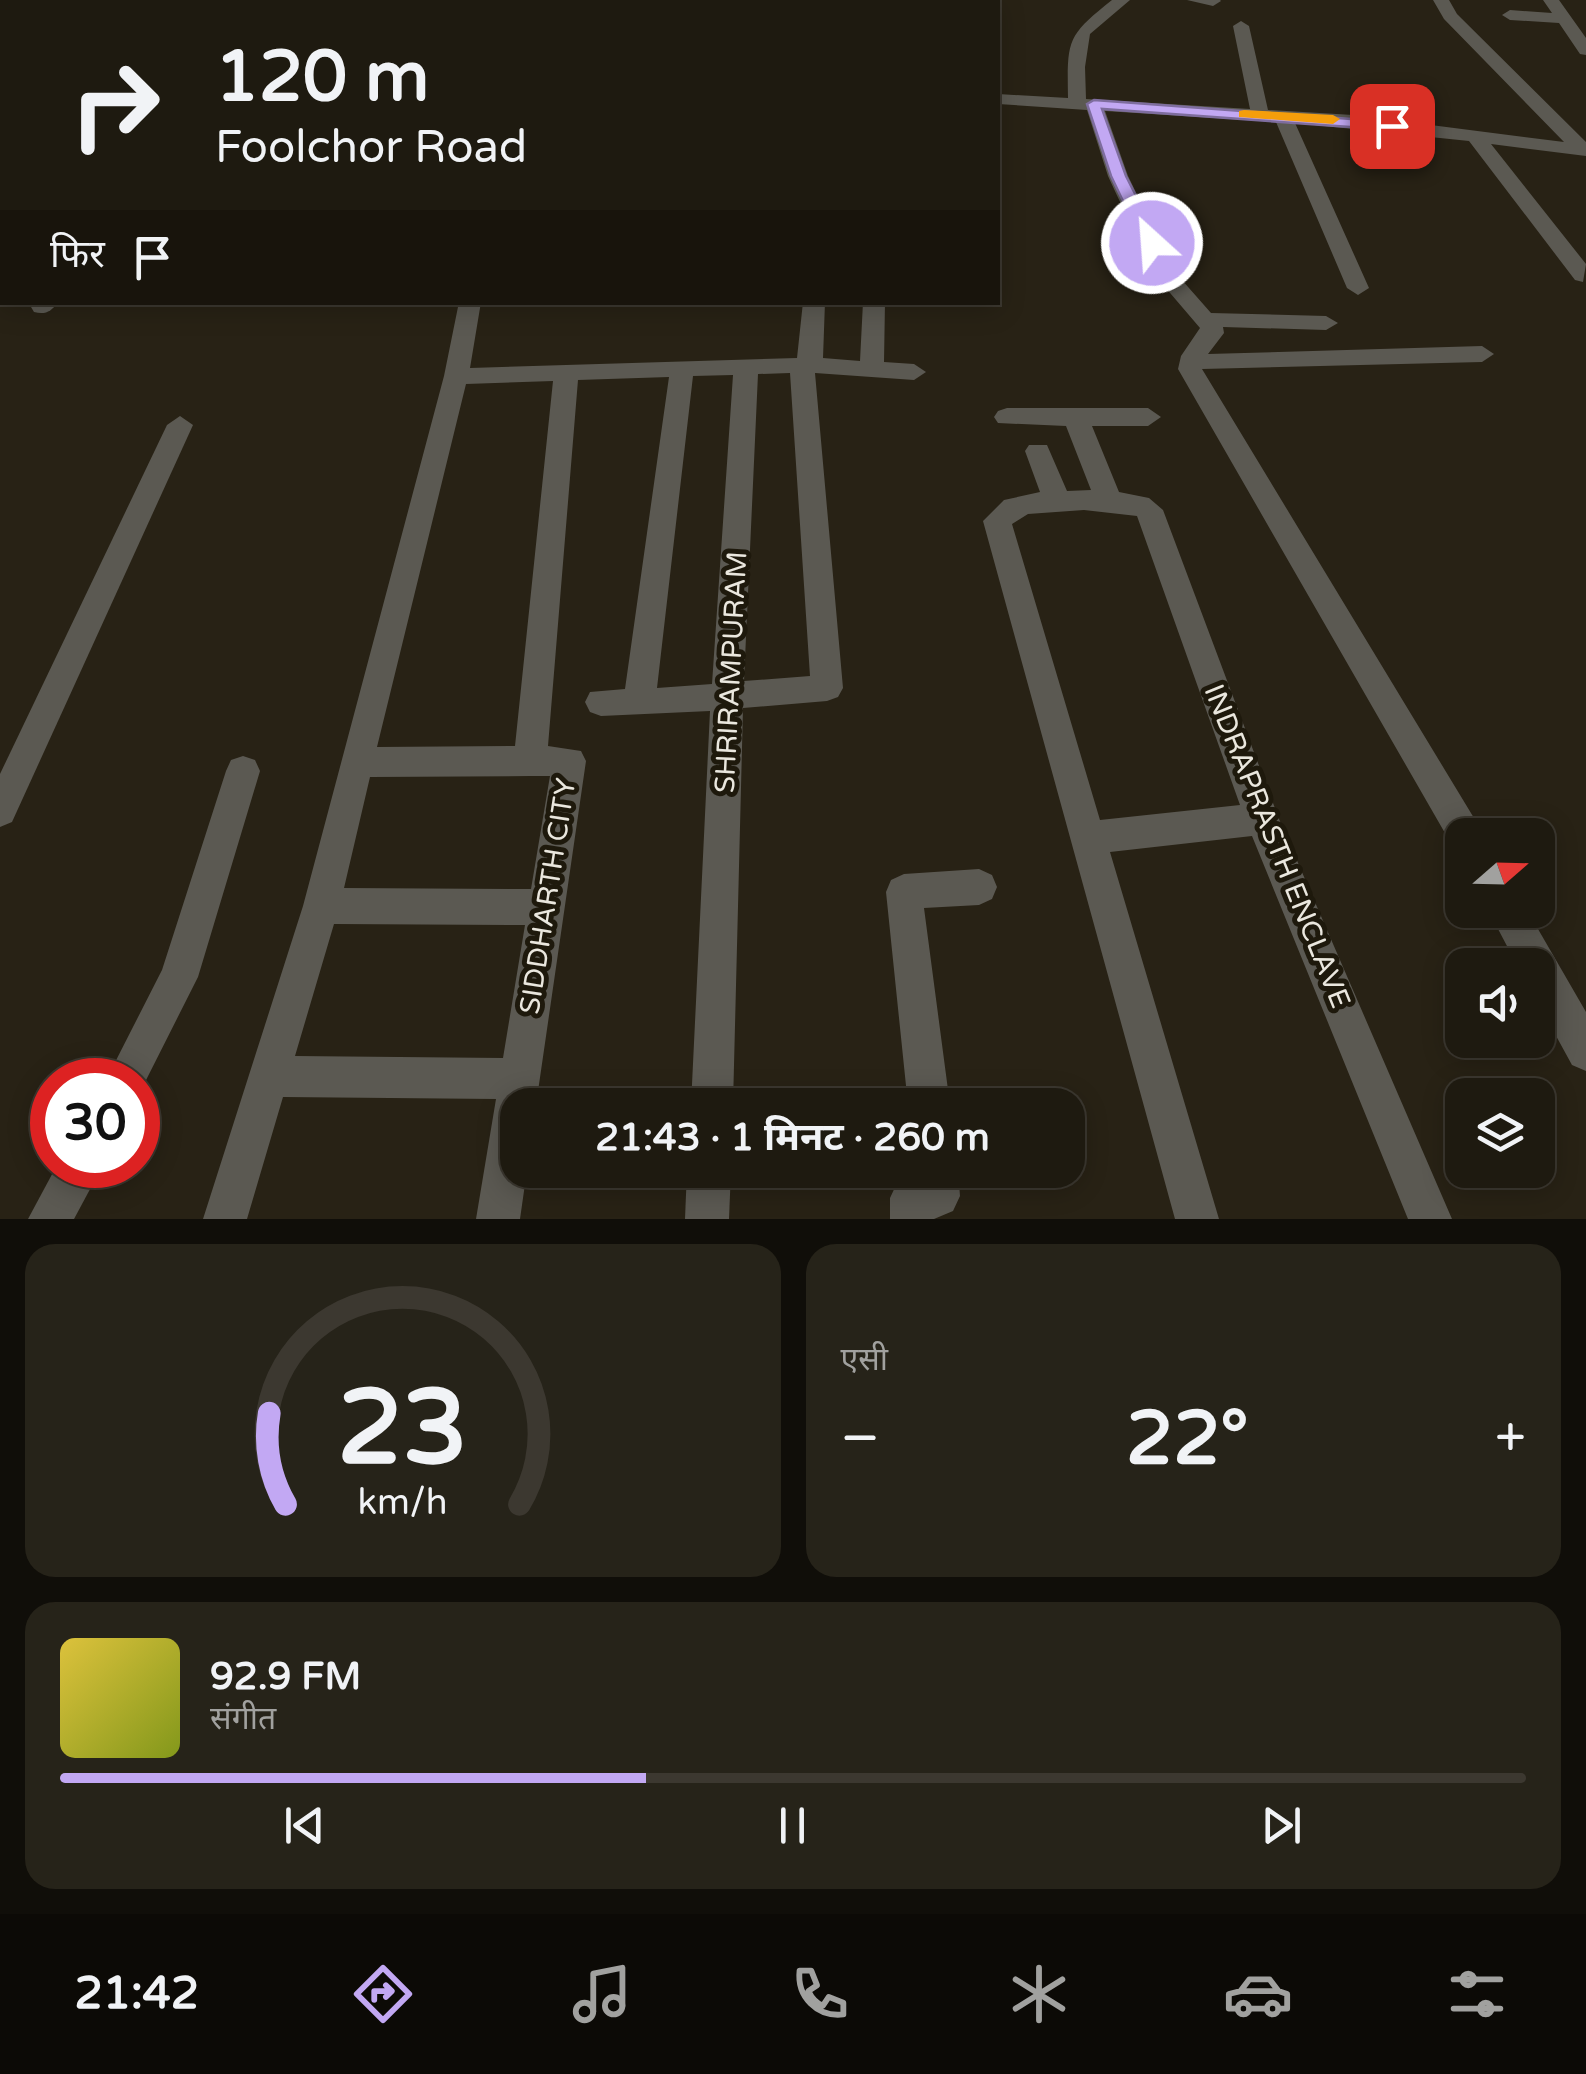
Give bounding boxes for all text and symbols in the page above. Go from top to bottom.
text: 120 m [215,36,429,120]
icon: right [50,40,180,170]
pin [1350,84,1435,169]
icon: arrive [1365,99,1420,154]
text: Foolchor Road [215,121,527,175]
position arrow [1100,191,1204,295]
icon: arrive [125,230,180,285]
text: फिर [50,232,105,278]
street label: SHRIRAMPURAM [708,550,754,794]
street label: INDRAPRASTH ENCLAVE [1197,680,1358,1013]
street label: SIDDHARTH CITY [513,776,583,1017]
north arrow [1445,818,1555,928]
map controls [1445,818,1555,1188]
button: sound [1445,948,1555,1058]
speed limit sign: 30 [30,1058,160,1188]
button: layers [1445,1078,1555,1188]
text: 21:43 · 1 मिनट · 260 m [595,1115,990,1161]
text: एसी [841,1341,888,1379]
text: 23 [337,1367,468,1492]
text: 22° [1126,1394,1249,1484]
text: − [841,1406,880,1472]
text: + [1495,1406,1526,1472]
text: km/h [358,1481,448,1524]
text: 92.9 FM [210,1654,361,1700]
text: संगीत [210,1700,276,1738]
icon: previous [277,1798,332,1853]
icon: pause [765,1798,820,1853]
icon: next [1254,1798,1309,1853]
icon: directions [348,1959,418,2029]
icon: music [567,1959,637,2029]
icon: phone [785,1959,855,2029]
icon: climate [1004,1959,1074,2029]
icon: car [1223,1959,1293,2029]
icon: filters [1442,1959,1512,2029]
text: 21:42 [74,1967,199,2021]

